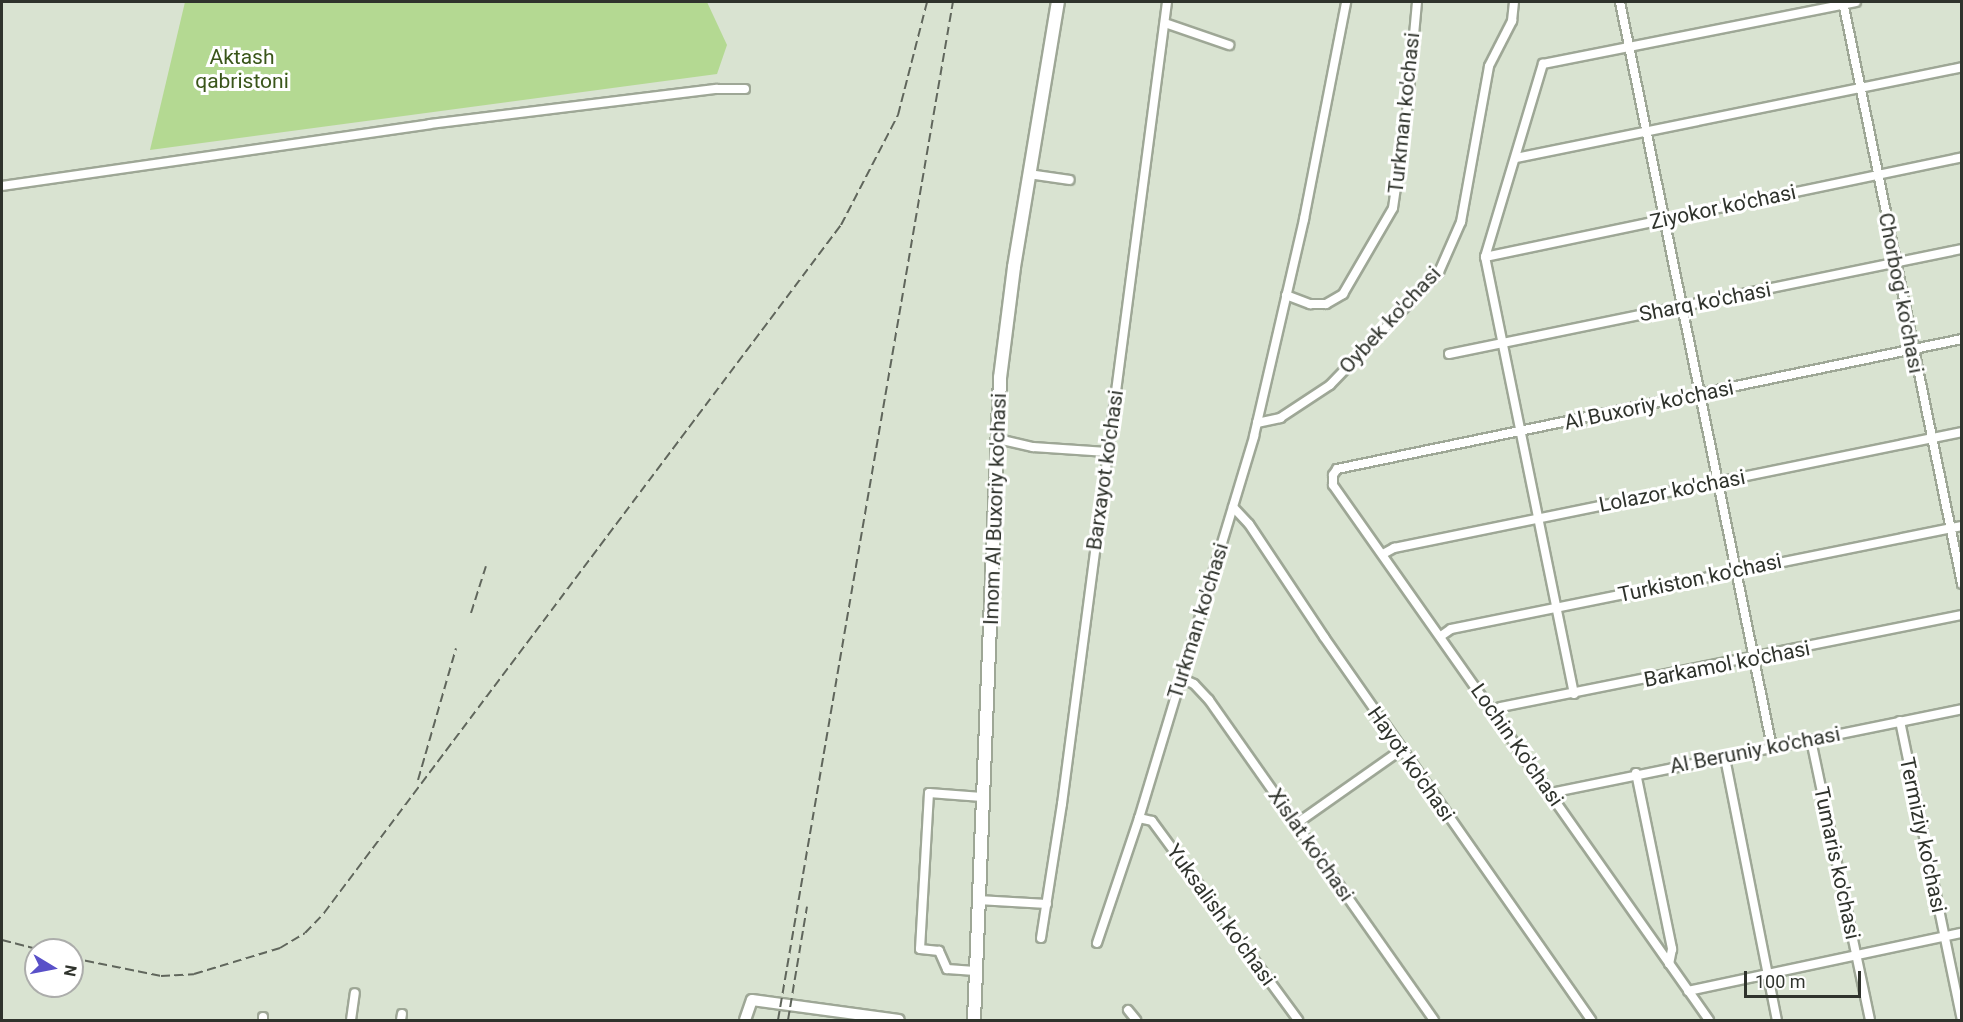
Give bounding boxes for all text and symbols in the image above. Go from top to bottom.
street label: Turkman ko'chasi [1383,31,1425,195]
park label: Aktash qabristoni [195,44,289,94]
street label: Ziyokor ko'chasi [1648,179,1798,235]
street label: Chorbog' ko'chasi [1873,211,1929,375]
street label: Oybek ko'chasi [1334,261,1446,379]
street label: Sharq ko'chasi [1637,277,1773,327]
street label: Al Buxoriy ko'chasi [1562,375,1736,435]
street label: Barxayot ko'chasi [1081,388,1129,552]
street label: Imom Al Buxoriy ko'chasi [978,393,1012,625]
street label: Lolazor ko'chasi [1597,464,1747,518]
street label: Turkman ko'chasi [1162,540,1234,702]
street label: Turkiston ko'chasi [1616,548,1784,608]
street label: Barkamol ko'chasi [1642,636,1812,692]
street label: Lochin Ko'chasi [1465,679,1569,811]
street label: Hayot ko'chasi [1362,702,1460,826]
street label: Al Beruniy ko'chasi [1668,721,1842,779]
street label: Termiziy ko'chasi [1894,755,1952,915]
street label: Xislat ko'chasi [1263,784,1359,906]
street label: Tumaris ko'chasi [1809,784,1865,942]
street label: Yuksalish ko'chasi [1161,839,1281,991]
north arrow [24,938,84,998]
scale bar [1747,959,1864,997]
text: N [60,964,81,978]
text: 100 m [1755,971,1806,992]

